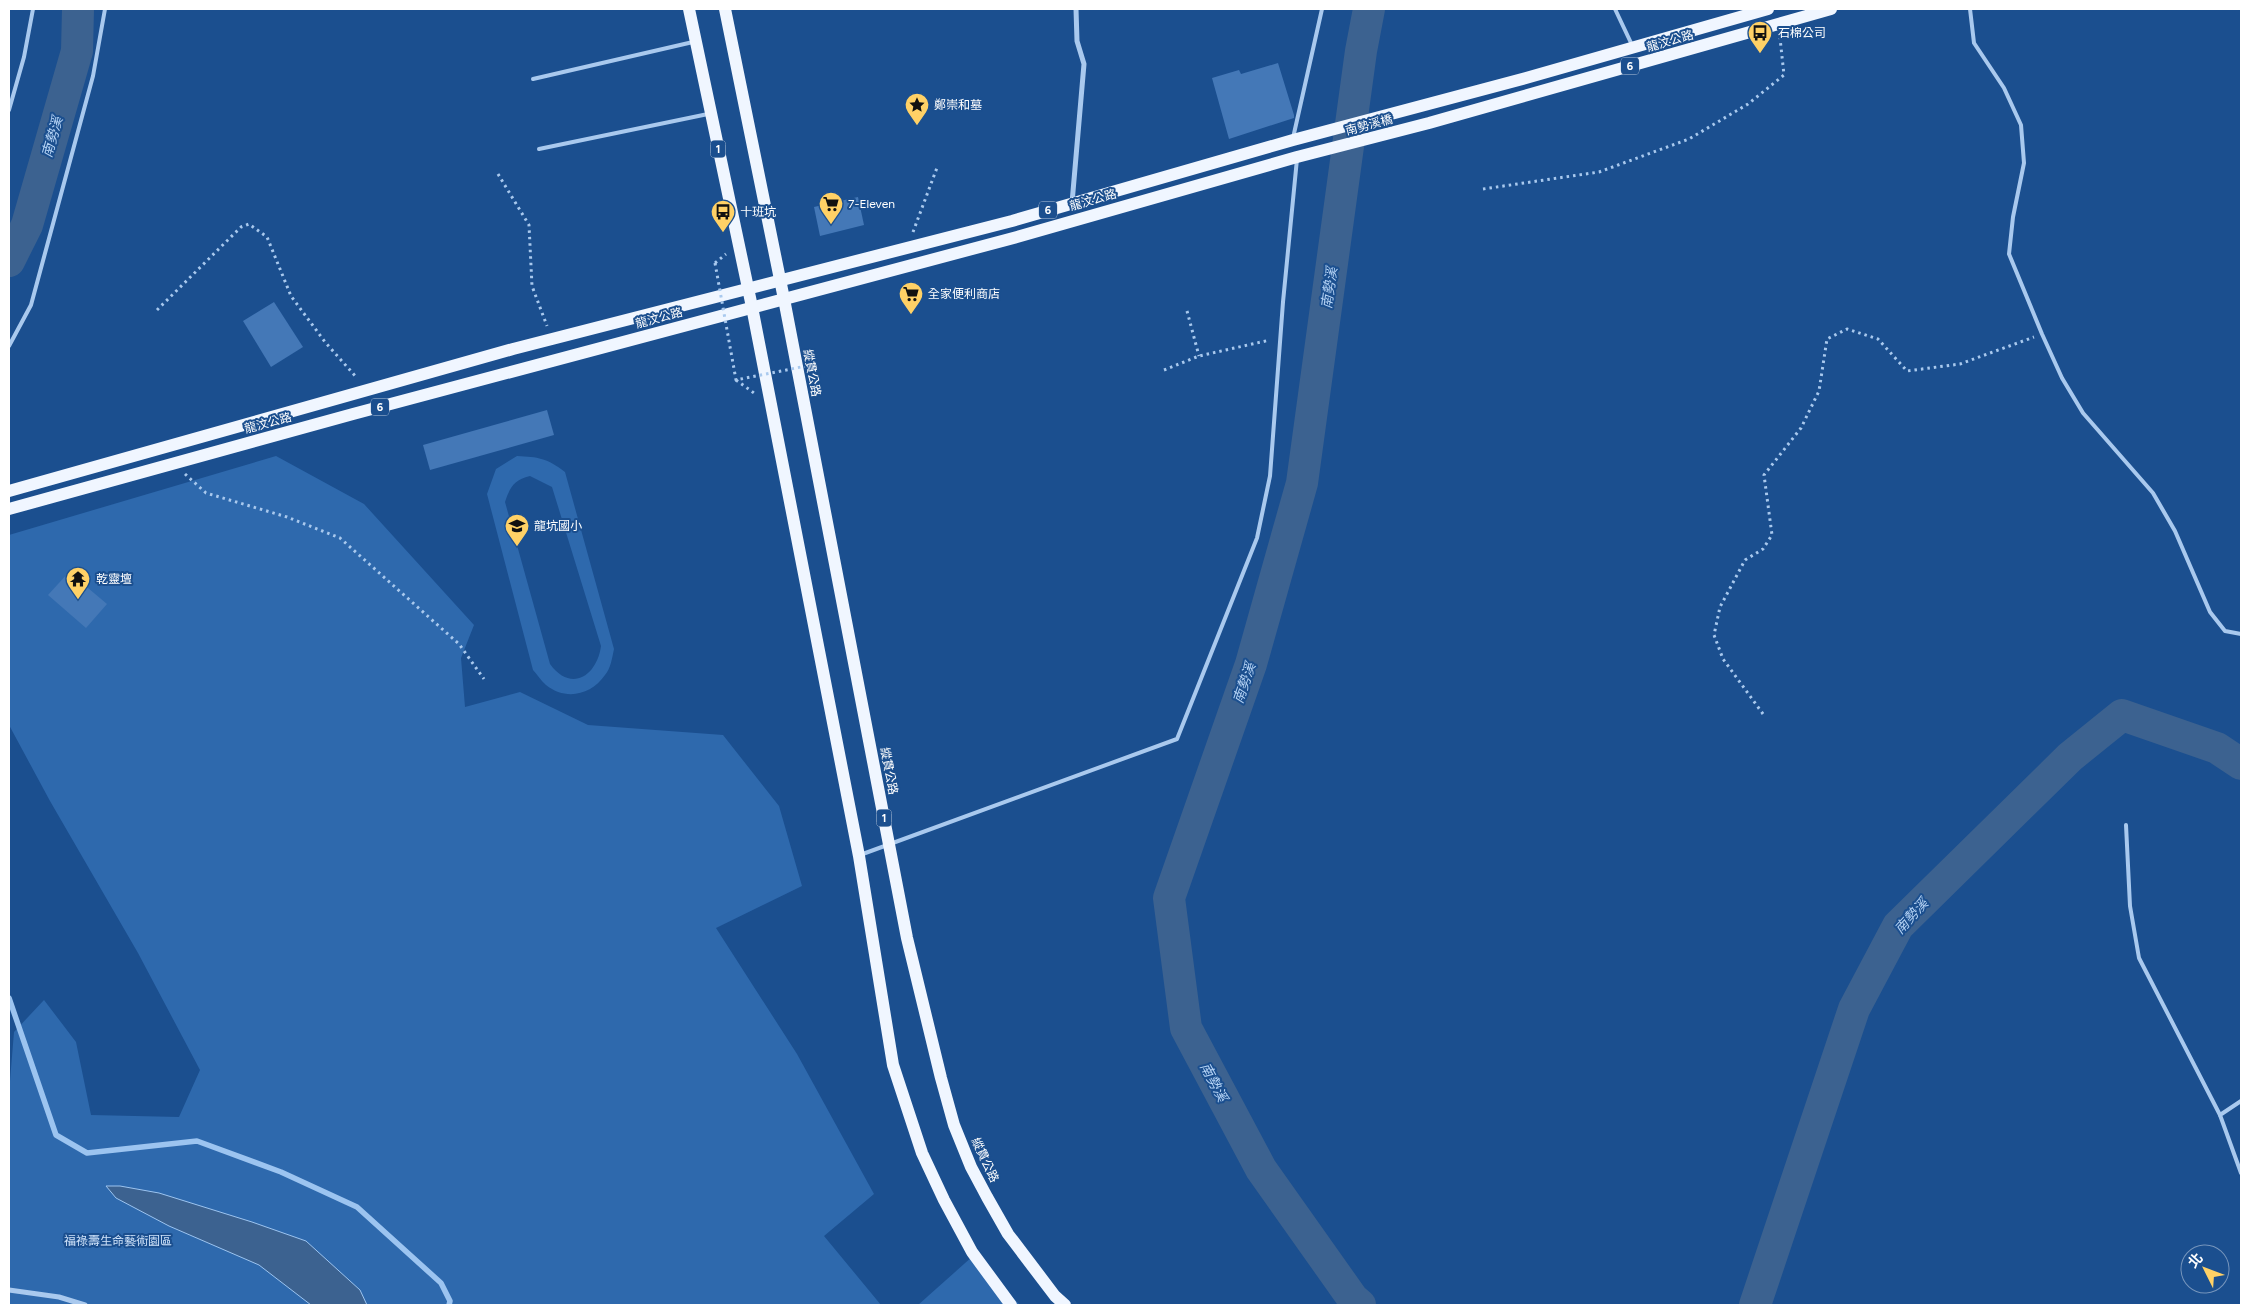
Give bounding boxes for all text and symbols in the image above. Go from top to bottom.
bus stop icon: 石棉公司 [1747,20,1773,54]
place label: 石棉公司 [1778,26,1826,40]
street label: 龍汶公路 [1645,28,1695,54]
road number: 6 [1621,58,1639,74]
place icon: 鄭崇和墓 [904,92,930,126]
place label: 鄭崇和墓 [934,98,982,112]
street label: 南勢溪橋 [1344,112,1394,138]
water label: 南勢溪 [39,113,67,160]
road number: 1 [710,140,726,158]
street label: 龍汶公路 [1068,187,1118,213]
supermarket icon: 7-Eleven [818,191,844,225]
place label: 7-Eleven [848,197,895,211]
bus stop icon: 十班坑 [710,199,736,233]
road number: 6 [1039,202,1057,218]
place label: 十班坑 [740,205,776,219]
water label: 南勢溪 [1318,264,1341,310]
supermarket icon: 全家便利商店 [898,281,924,315]
place label: 全家便利商店 [928,287,1000,301]
street label: 龍汶公路 [634,305,684,331]
street label: 縱貫公路 [801,348,823,398]
road number: 6 [371,398,389,416]
street label: 龍汶公路 [243,410,293,436]
school or university icon: 龍坑國小 [504,513,530,547]
place label: 龍坑國小 [534,519,582,533]
temple icon: 乾靈壇 [65,566,91,600]
place label: 乾靈壇 [96,572,132,586]
water label: 南勢溪 [1230,659,1260,706]
street label: 縱貫公路 [878,746,900,796]
road number: 1 [876,810,892,826]
water label: 南勢溪 [1891,894,1933,938]
water label: 南勢溪 [1196,1060,1232,1107]
street label: 縱貫公路 [969,1135,1001,1185]
park label: 福祿壽生命藝術園區 [64,1234,172,1248]
north arrow [2180,1244,2230,1294]
text: 北 [2185,1250,2207,1272]

